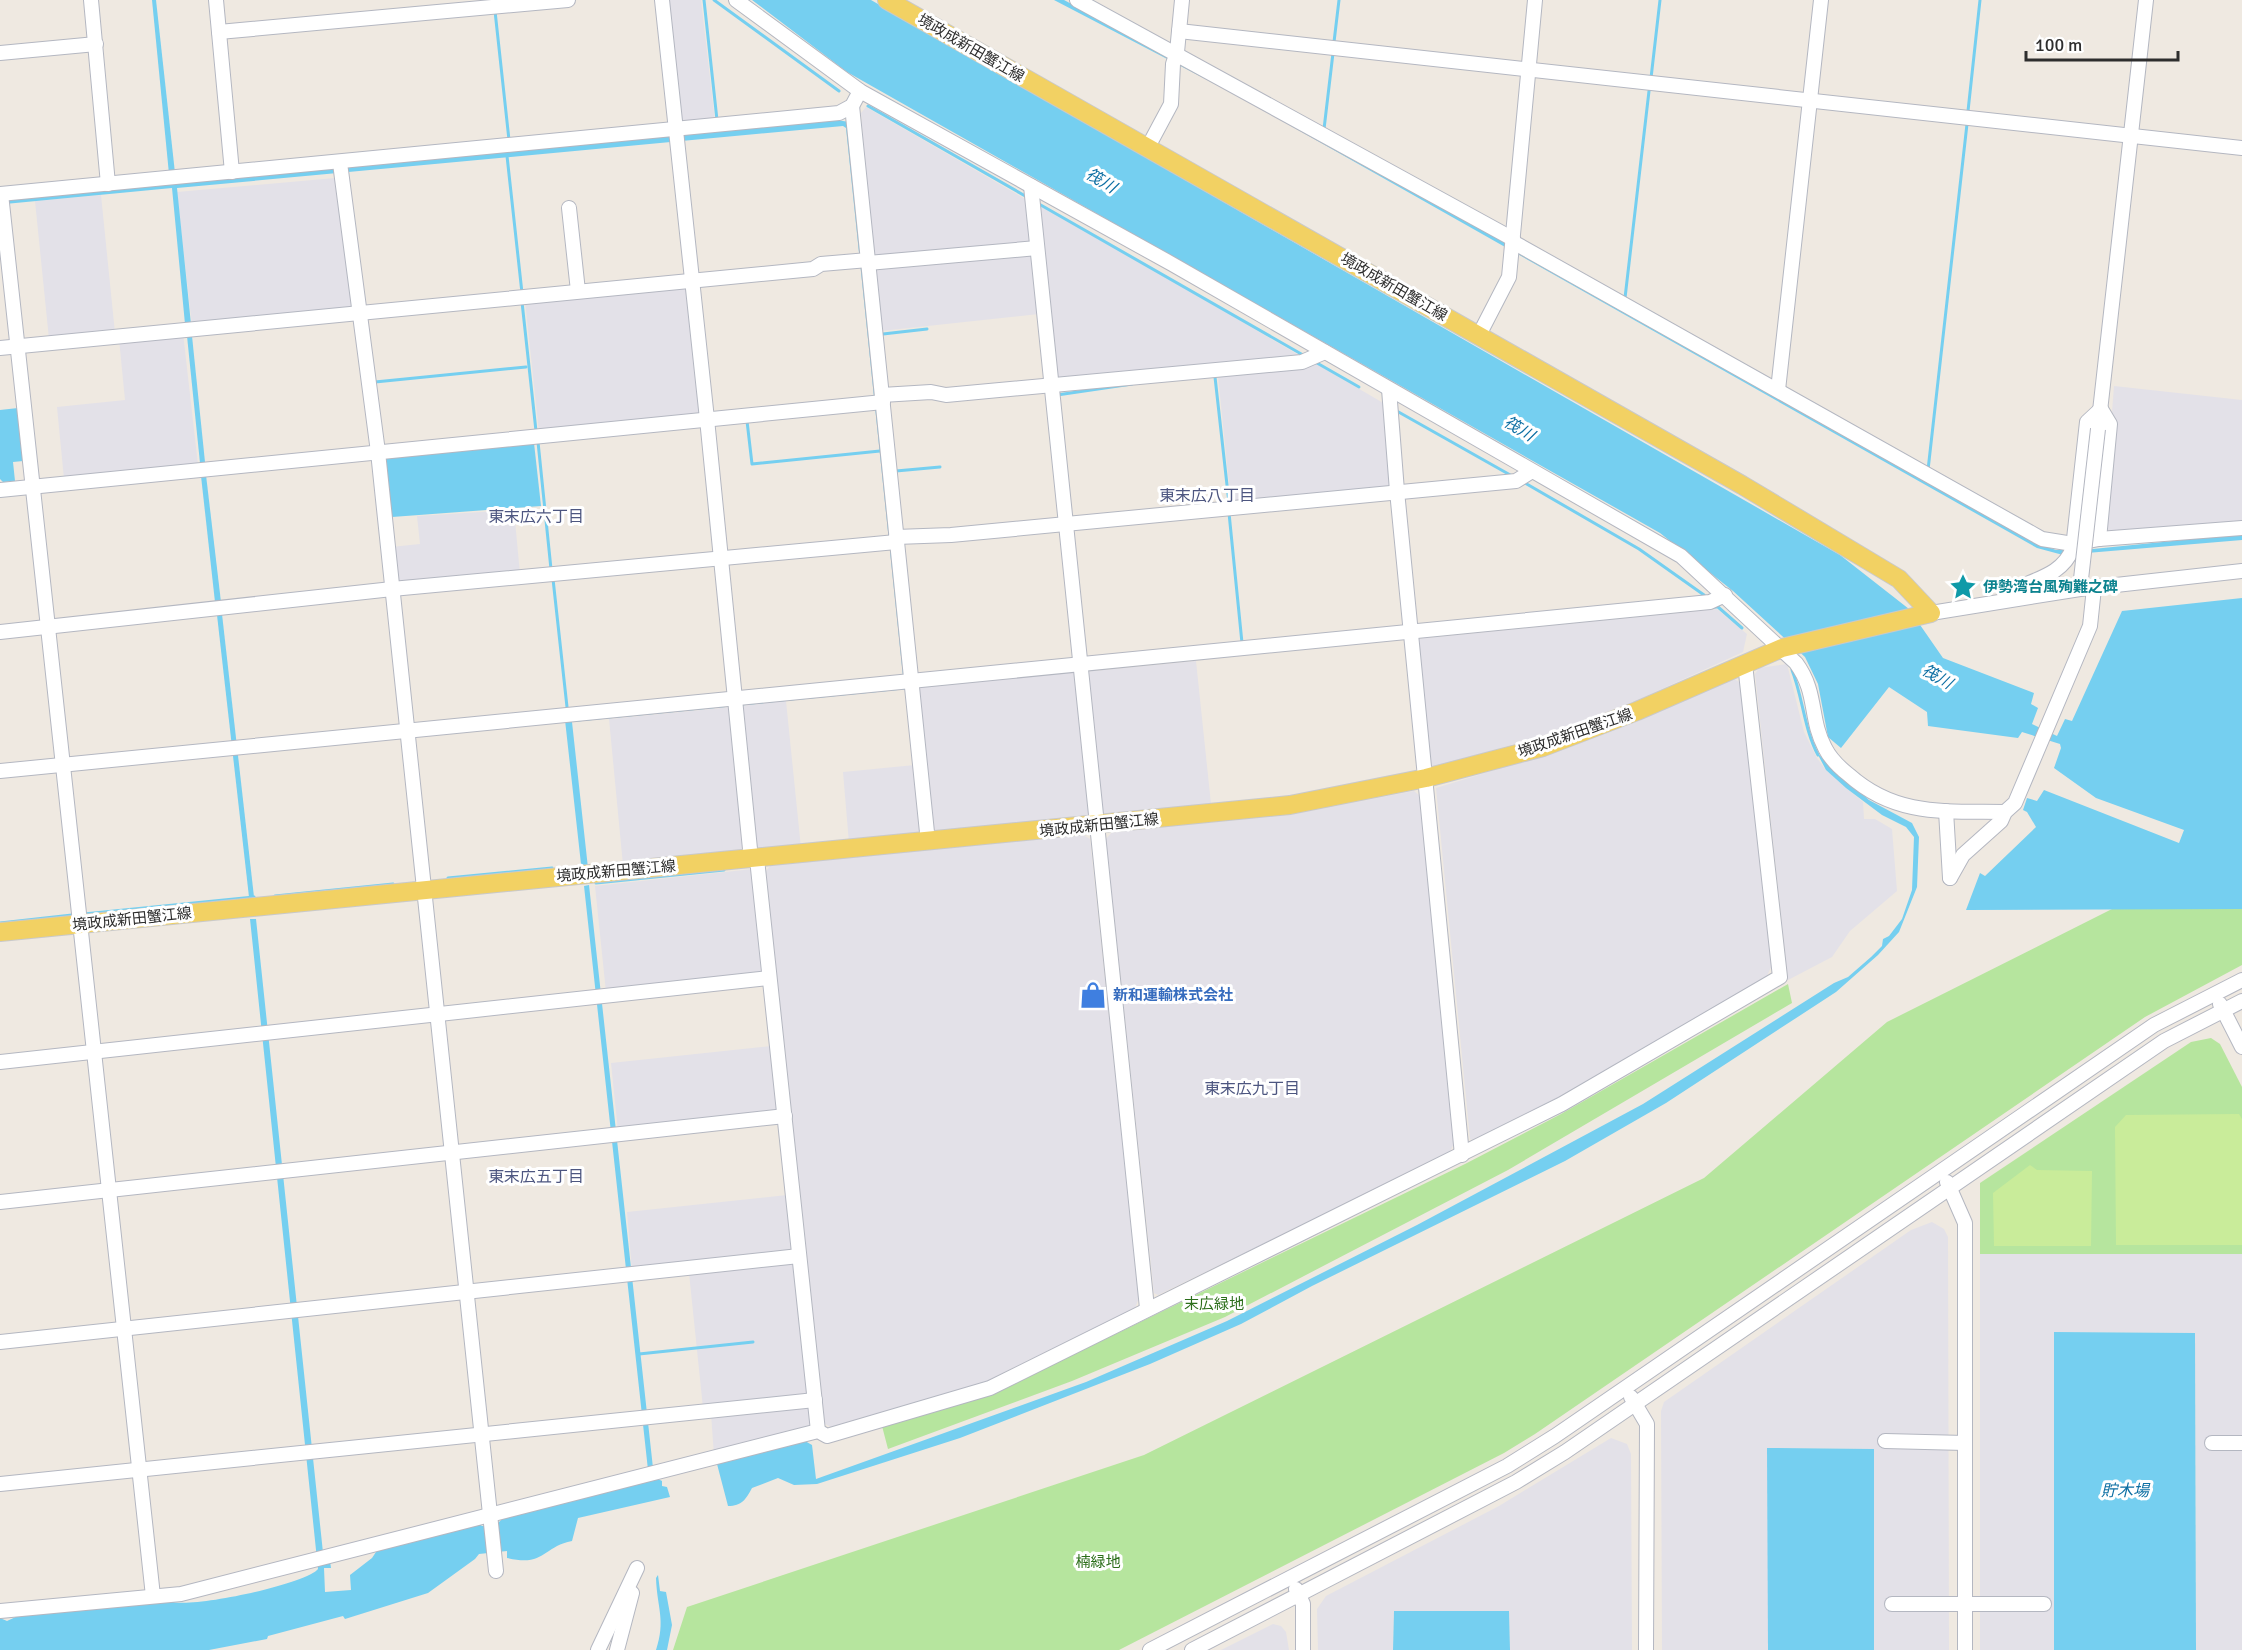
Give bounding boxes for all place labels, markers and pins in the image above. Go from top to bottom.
place icon: 伊勢湾台風殉難之碑 [1948,572,1978,602]
place label: 伊勢湾台風殉難之碑 [1983,578,2118,596]
shop icon: 新和運輸株式会社 [1078,980,1108,1010]
place label: 新和運輸株式会社 [1113,986,1233,1004]

